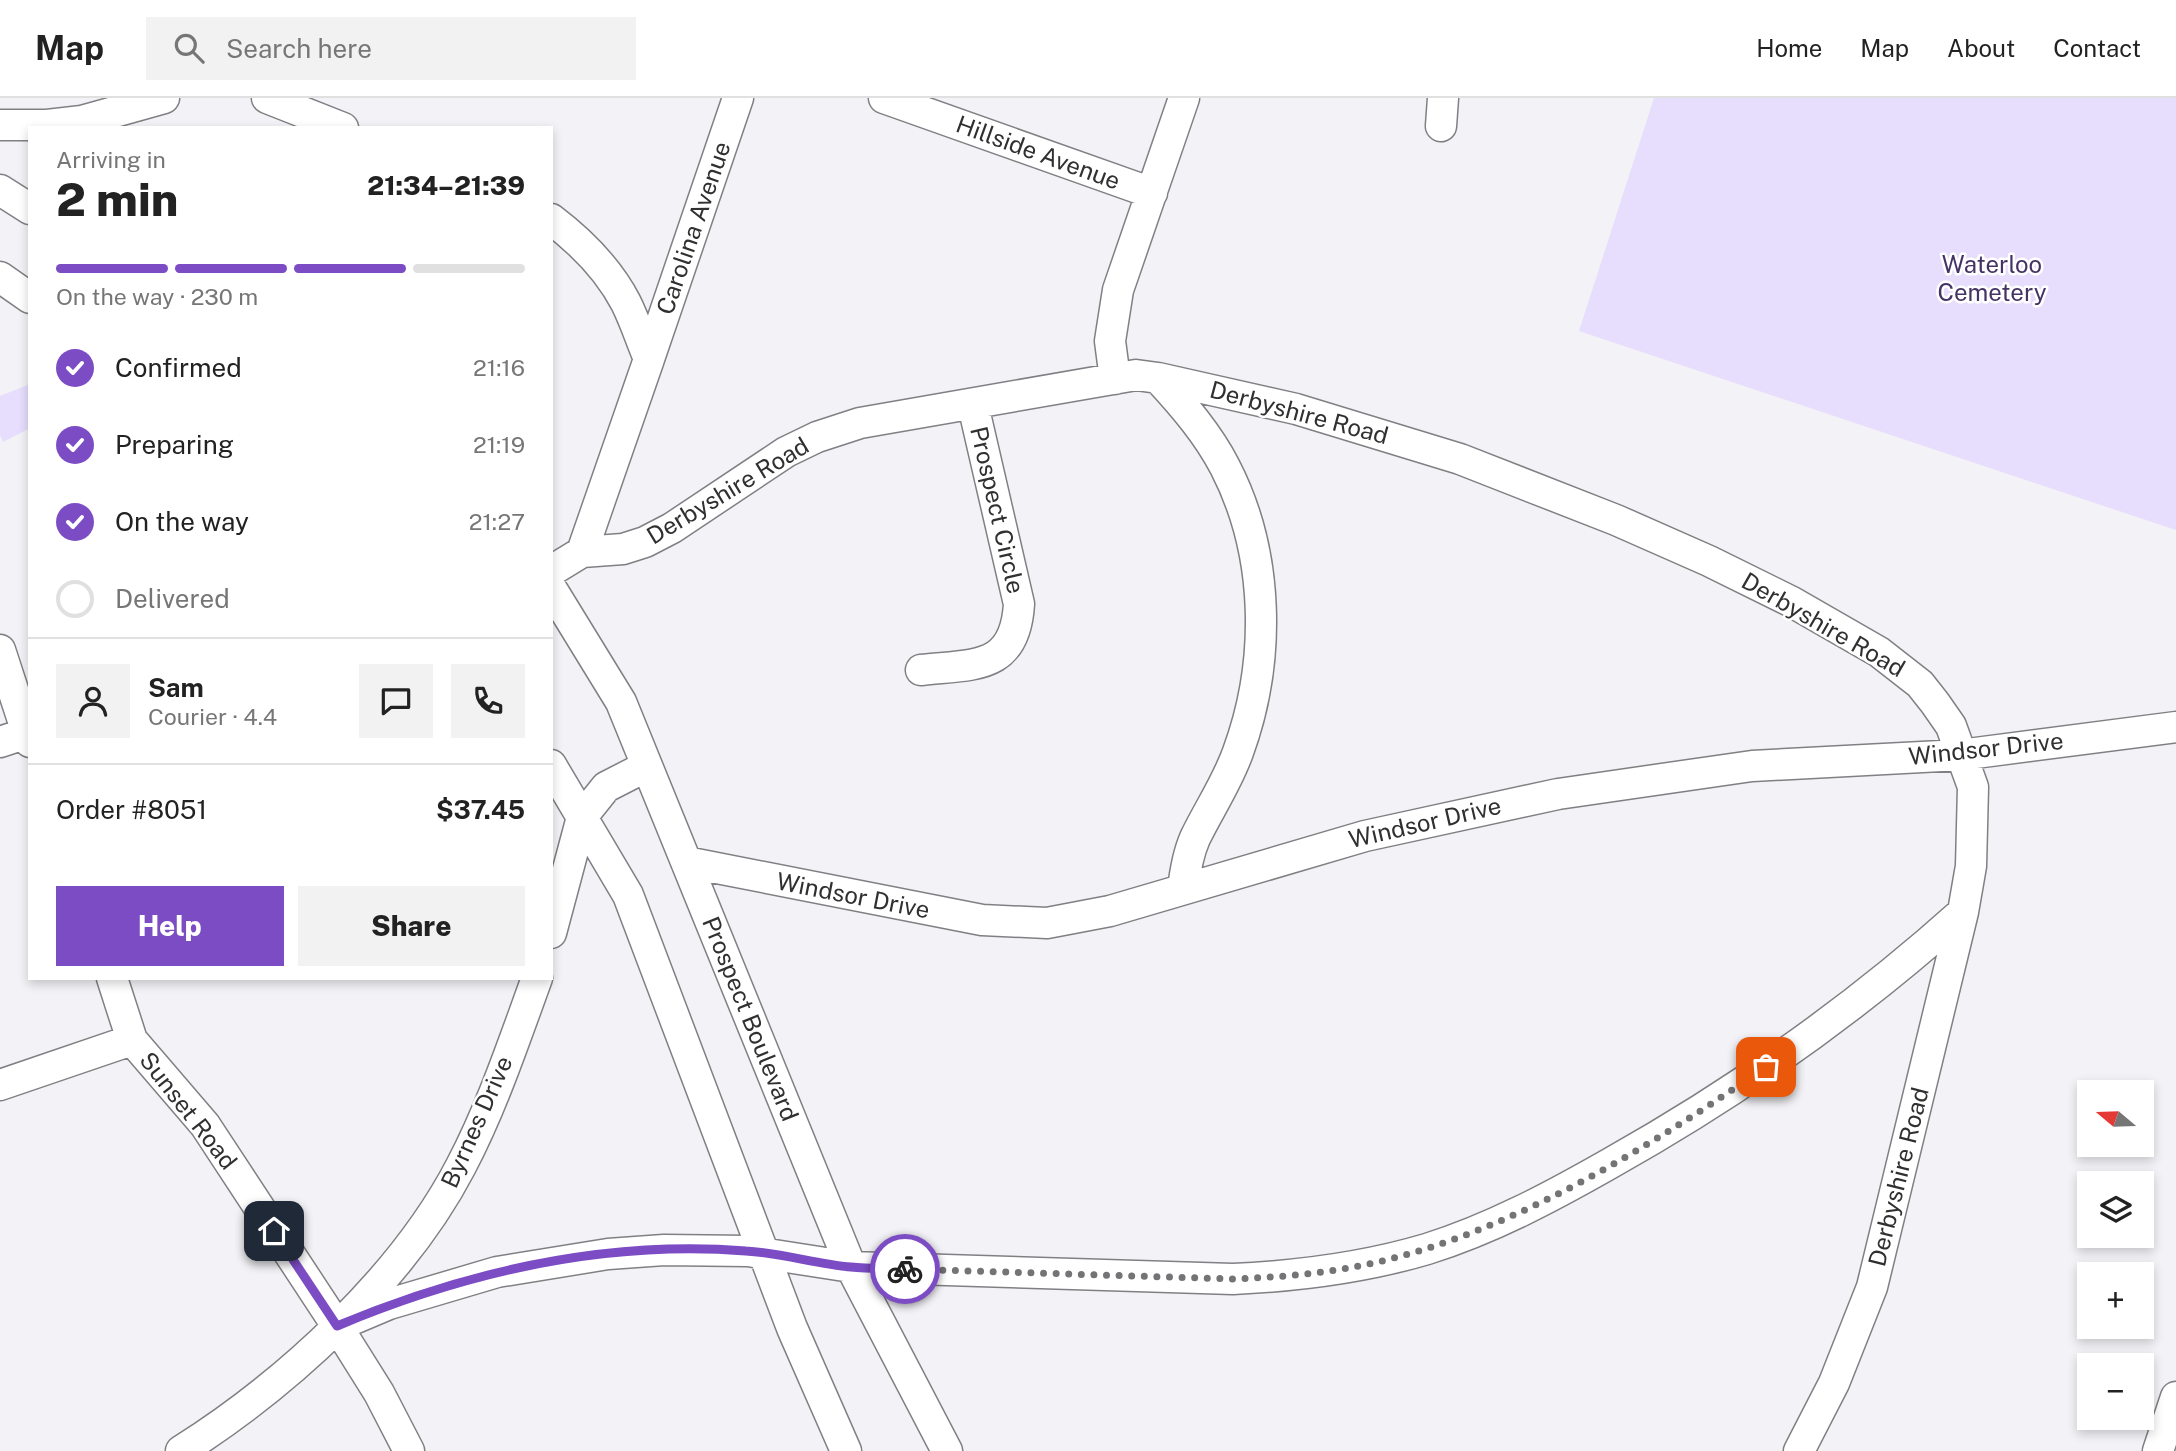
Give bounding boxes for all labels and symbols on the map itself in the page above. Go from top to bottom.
street label: Hillside Avenue [953,109,1124,195]
street label: Carolina Avenue [650,138,736,318]
park label: Waterloo Cemetery [1937,250,2047,306]
street label: Derbyshire Road [1207,375,1392,449]
street label: Prospect Circle [965,423,1031,596]
street label: Derbyshire Road [642,431,813,549]
street label: Derbyshire Road [1737,566,1910,682]
street label: Windsor Drive [1907,726,2065,770]
street label: Windsor Drive [1346,791,1504,853]
street label: Windsor Drive [774,866,932,924]
street label: Prospect Boulevard [697,912,805,1125]
pin [1736,1037,1796,1097]
street label: Sunset Road [134,1046,243,1175]
street label: Byrnes Drive [435,1052,518,1192]
north arrow [2077,1080,2154,1157]
street label: Derbyshire Road [1862,1084,1934,1269]
pin [244,1201,304,1261]
courier [870,1234,940,1304]

